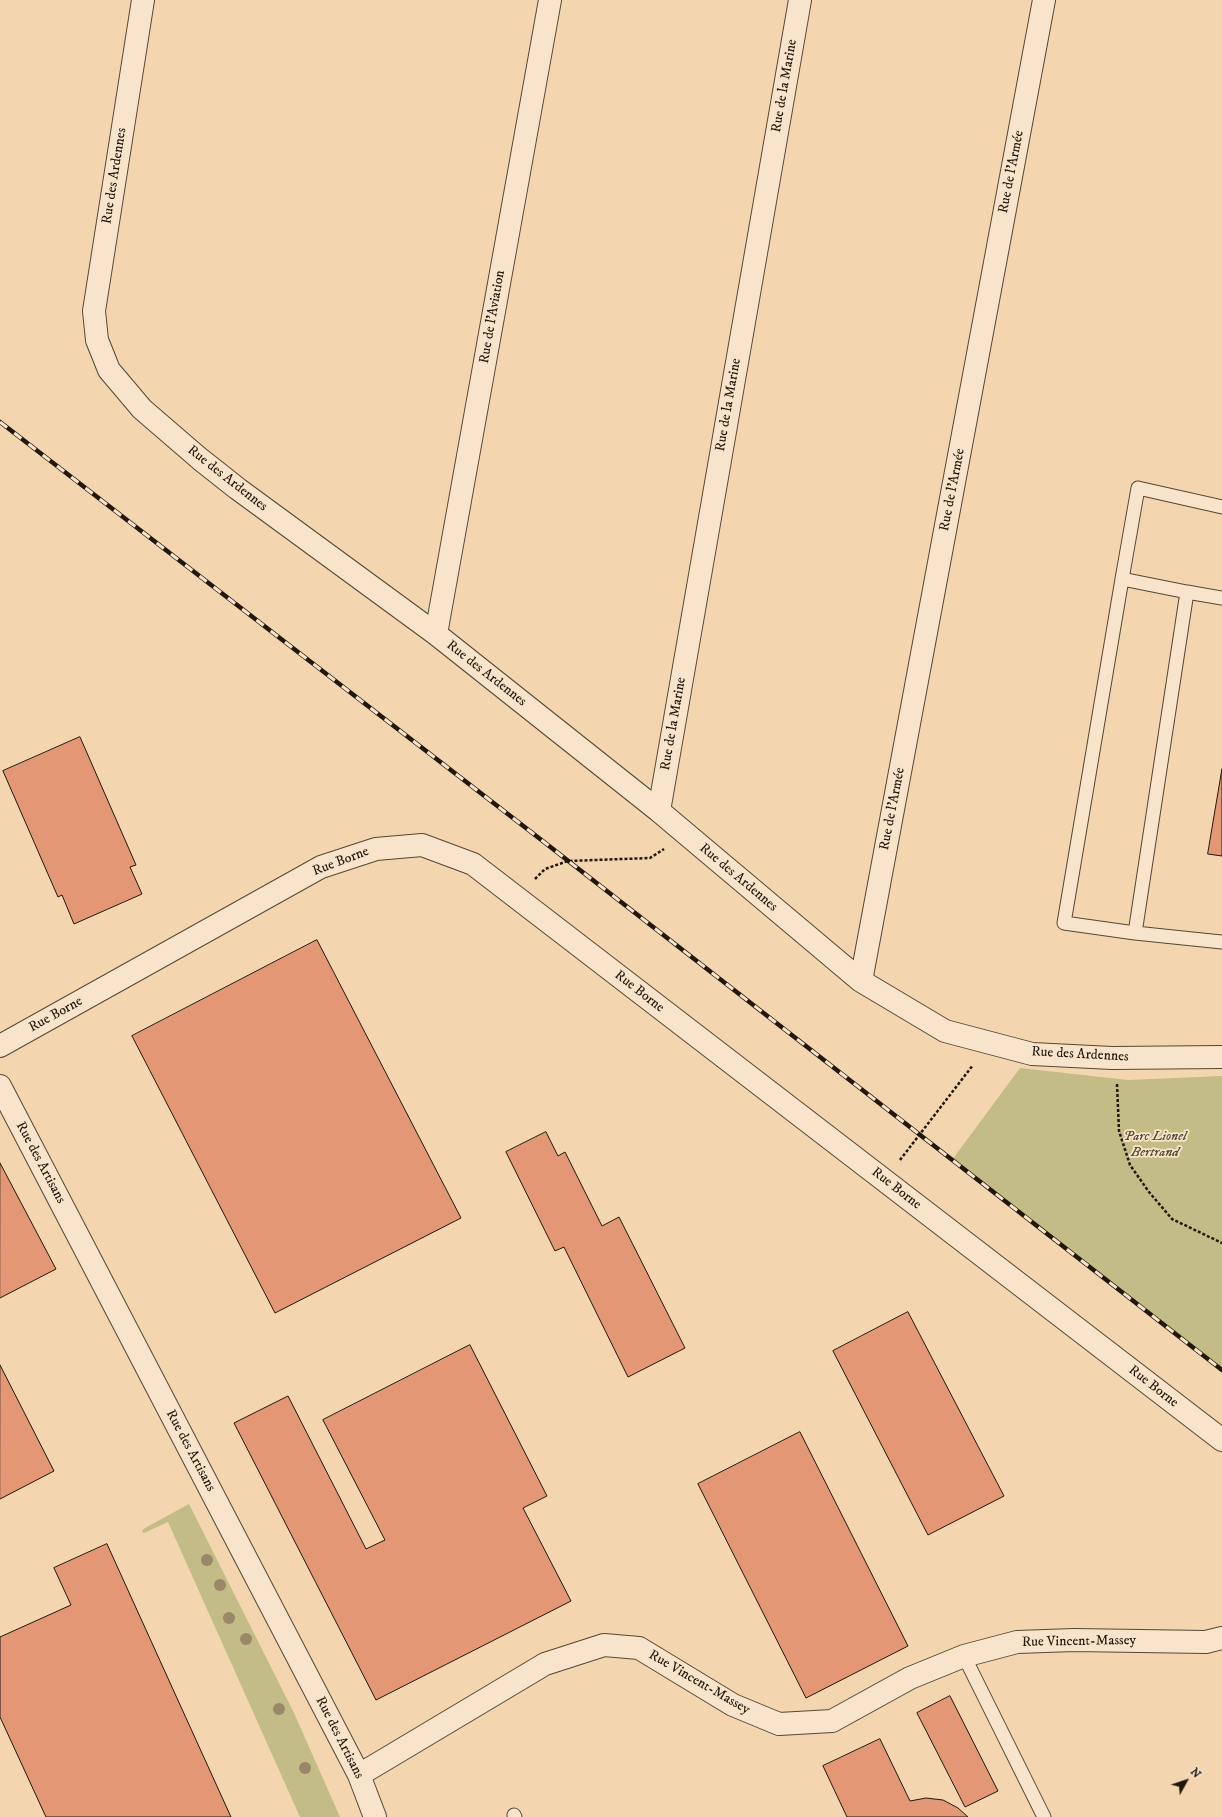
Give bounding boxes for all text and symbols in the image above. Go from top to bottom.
street label: Rue de la Marine [769,38,801,134]
street label: Rue des Ardennes [99,127,131,225]
street label: Rue de l'Armée [996,129,1028,215]
street label: Rue de l'Aviation [477,269,509,365]
street label: Rue de la Marine [713,357,745,453]
street label: Rue des Ardennes [184,442,270,516]
street label: Rue de l'Armée [937,447,969,533]
street label: Rue des Ardennes [443,637,529,711]
street label: Rue de la Marine [658,676,690,772]
street label: Rue de l'Armée [877,766,909,852]
street label: Rue des Ardennes [695,840,781,916]
street label: Rue Borne [311,844,371,880]
street label: Rue Borne [611,967,667,1017]
street label: Rue Borne [26,993,86,1037]
street label: Rue des Ardennes [1031,1044,1129,1066]
street label: Rue des Artisans [11,1119,69,1207]
park label: Parc Lionel Bertrand [1123,1129,1187,1162]
street label: Rue Borne [868,1164,924,1214]
street label: Rue Borne [1125,1362,1181,1412]
street label: Rue des Artisans [161,1407,219,1495]
street label: Rue Vincent-Massey [1022,1633,1136,1651]
street label: Rue Vincent-Massey [645,1647,753,1719]
street label: Rue des Artisans [311,1694,367,1782]
north arrow [1166,1761,1206,1801]
text: N [1187,1765,1203,1781]

